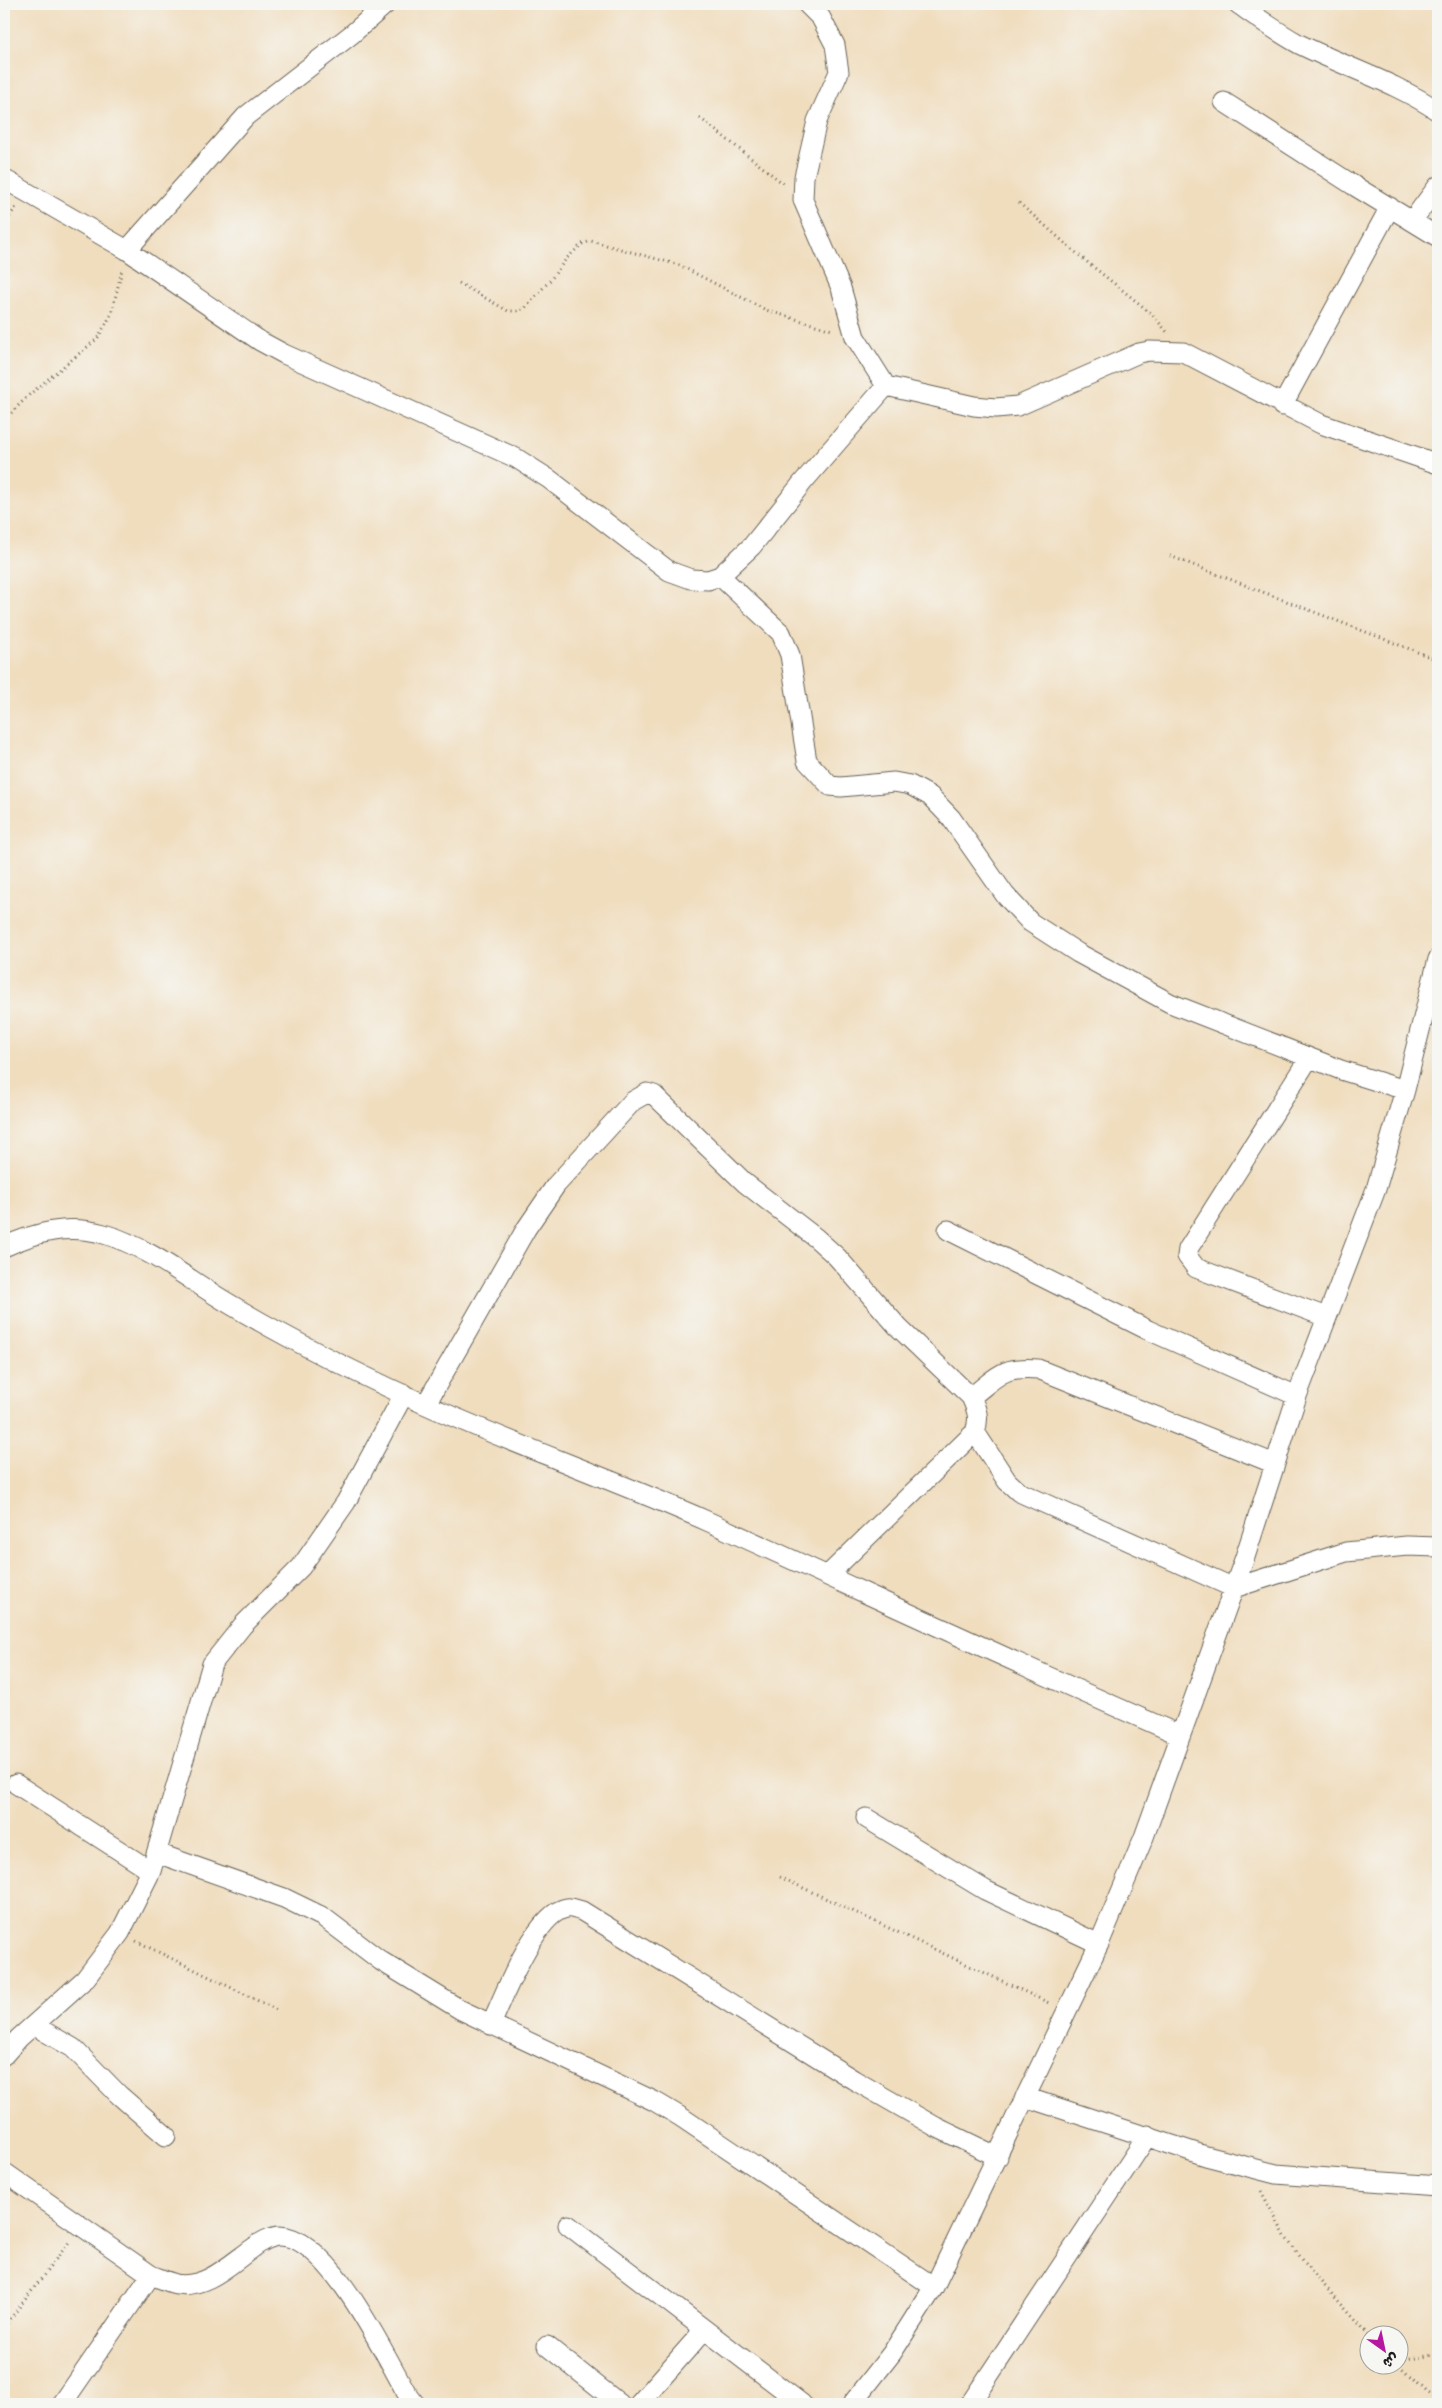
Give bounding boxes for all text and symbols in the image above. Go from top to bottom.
north arrow [1360,2326,1410,2376]
text: ش [1378,2347,1402,2372]

